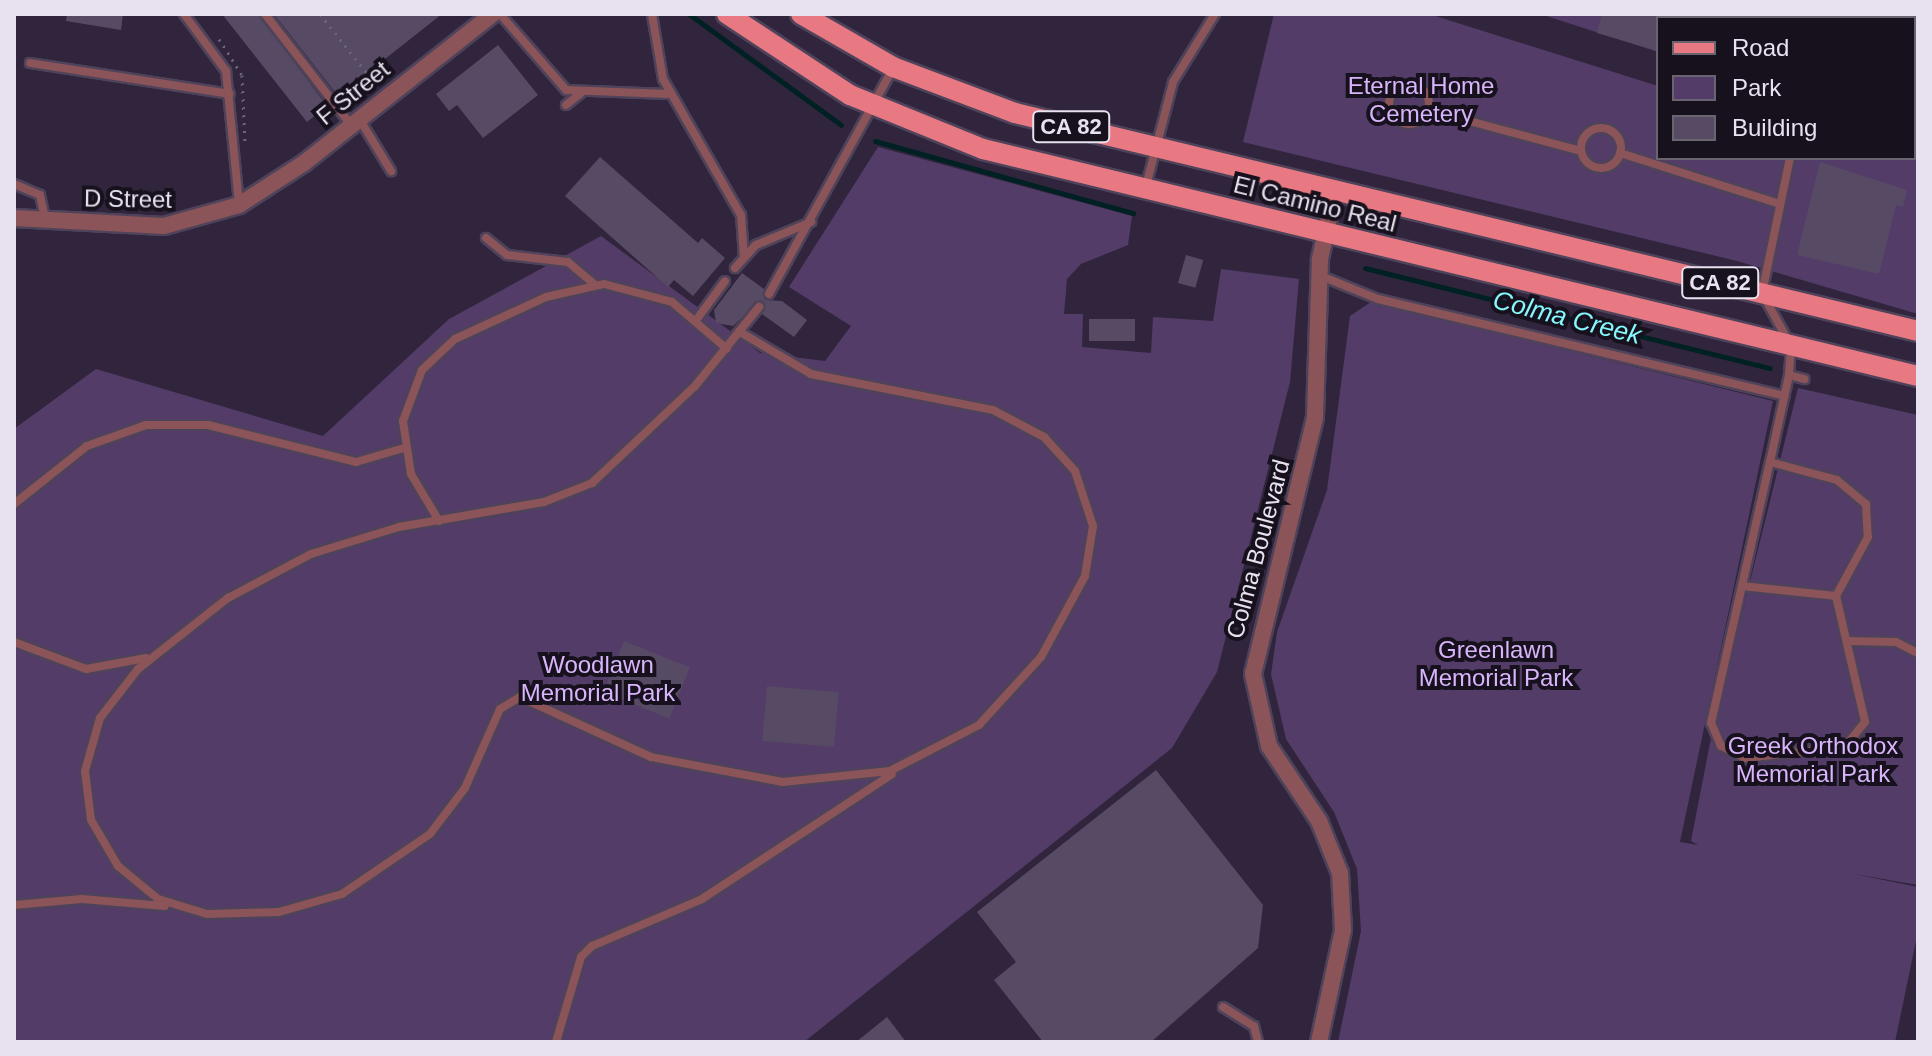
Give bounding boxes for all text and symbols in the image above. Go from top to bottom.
legend [1656,16,1916,160]
text: Road [1732,34,1789,61]
street label: F Street [311,55,395,131]
park label: Eternal Home Cemetery [1348,72,1494,128]
text: Park [1732,74,1781,101]
road number: CA 82 [1031,109,1111,145]
text: Building [1732,114,1817,141]
street label: El Camino Real [1231,170,1399,238]
street label: D Street [84,184,172,214]
road number: CA 82 [1680,265,1760,301]
water label: Colma Creek [1490,285,1644,351]
street label: Colma Boulevard [1220,456,1296,642]
park label: Greenlawn Memorial Park [1419,636,1573,692]
park label: Woodlawn Memorial Park [521,651,675,707]
park label: Greek Orthodox Memorial Park [1728,732,1898,788]

